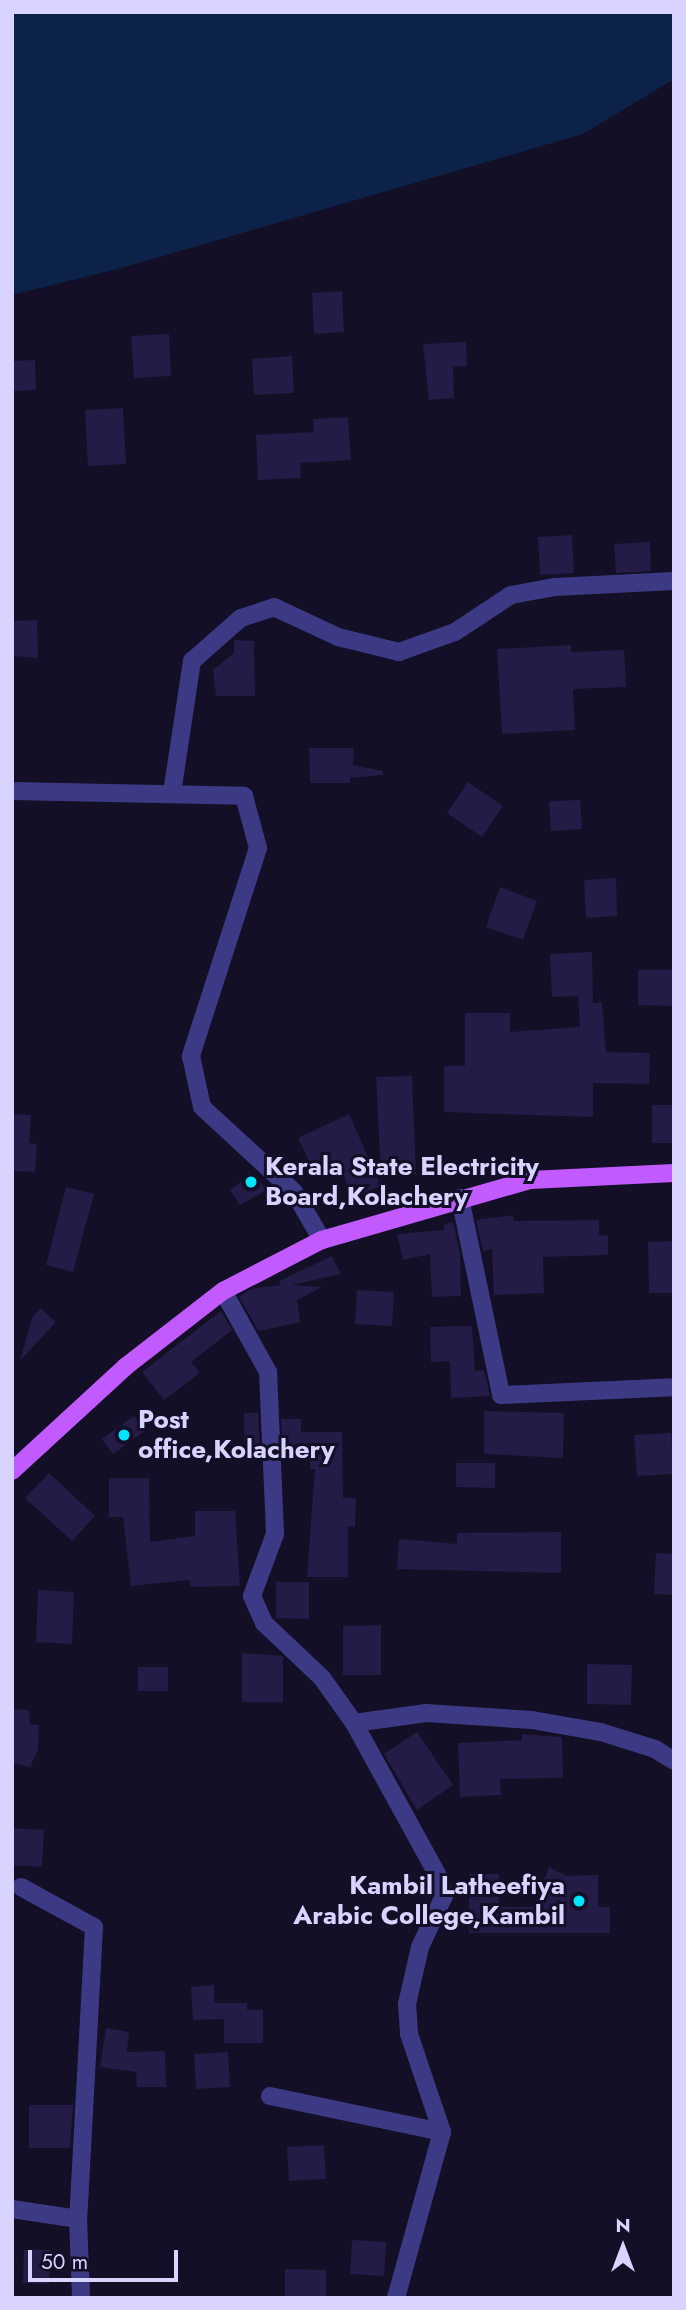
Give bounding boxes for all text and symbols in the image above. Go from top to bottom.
place label: Kerala State Electricity Board,Kolachery [265,1151,539,1212]
marker: Kerala State Electricity Board,Kolachery [243,1174,259,1190]
place label: Post office,Kolachery [138,1404,335,1466]
marker: Post office,Kolachery [116,1427,132,1443]
place label: Kambil Latheefiya Arabic College,Kambil [293,1870,565,1932]
marker: Kambil Latheefiya Arabic College,Kambil [571,1893,587,1909]
north arrow [588,2212,658,2282]
text: N [615,2212,631,2239]
scale bar [32,2236,182,2280]
text: 50 m [41,2247,88,2277]

